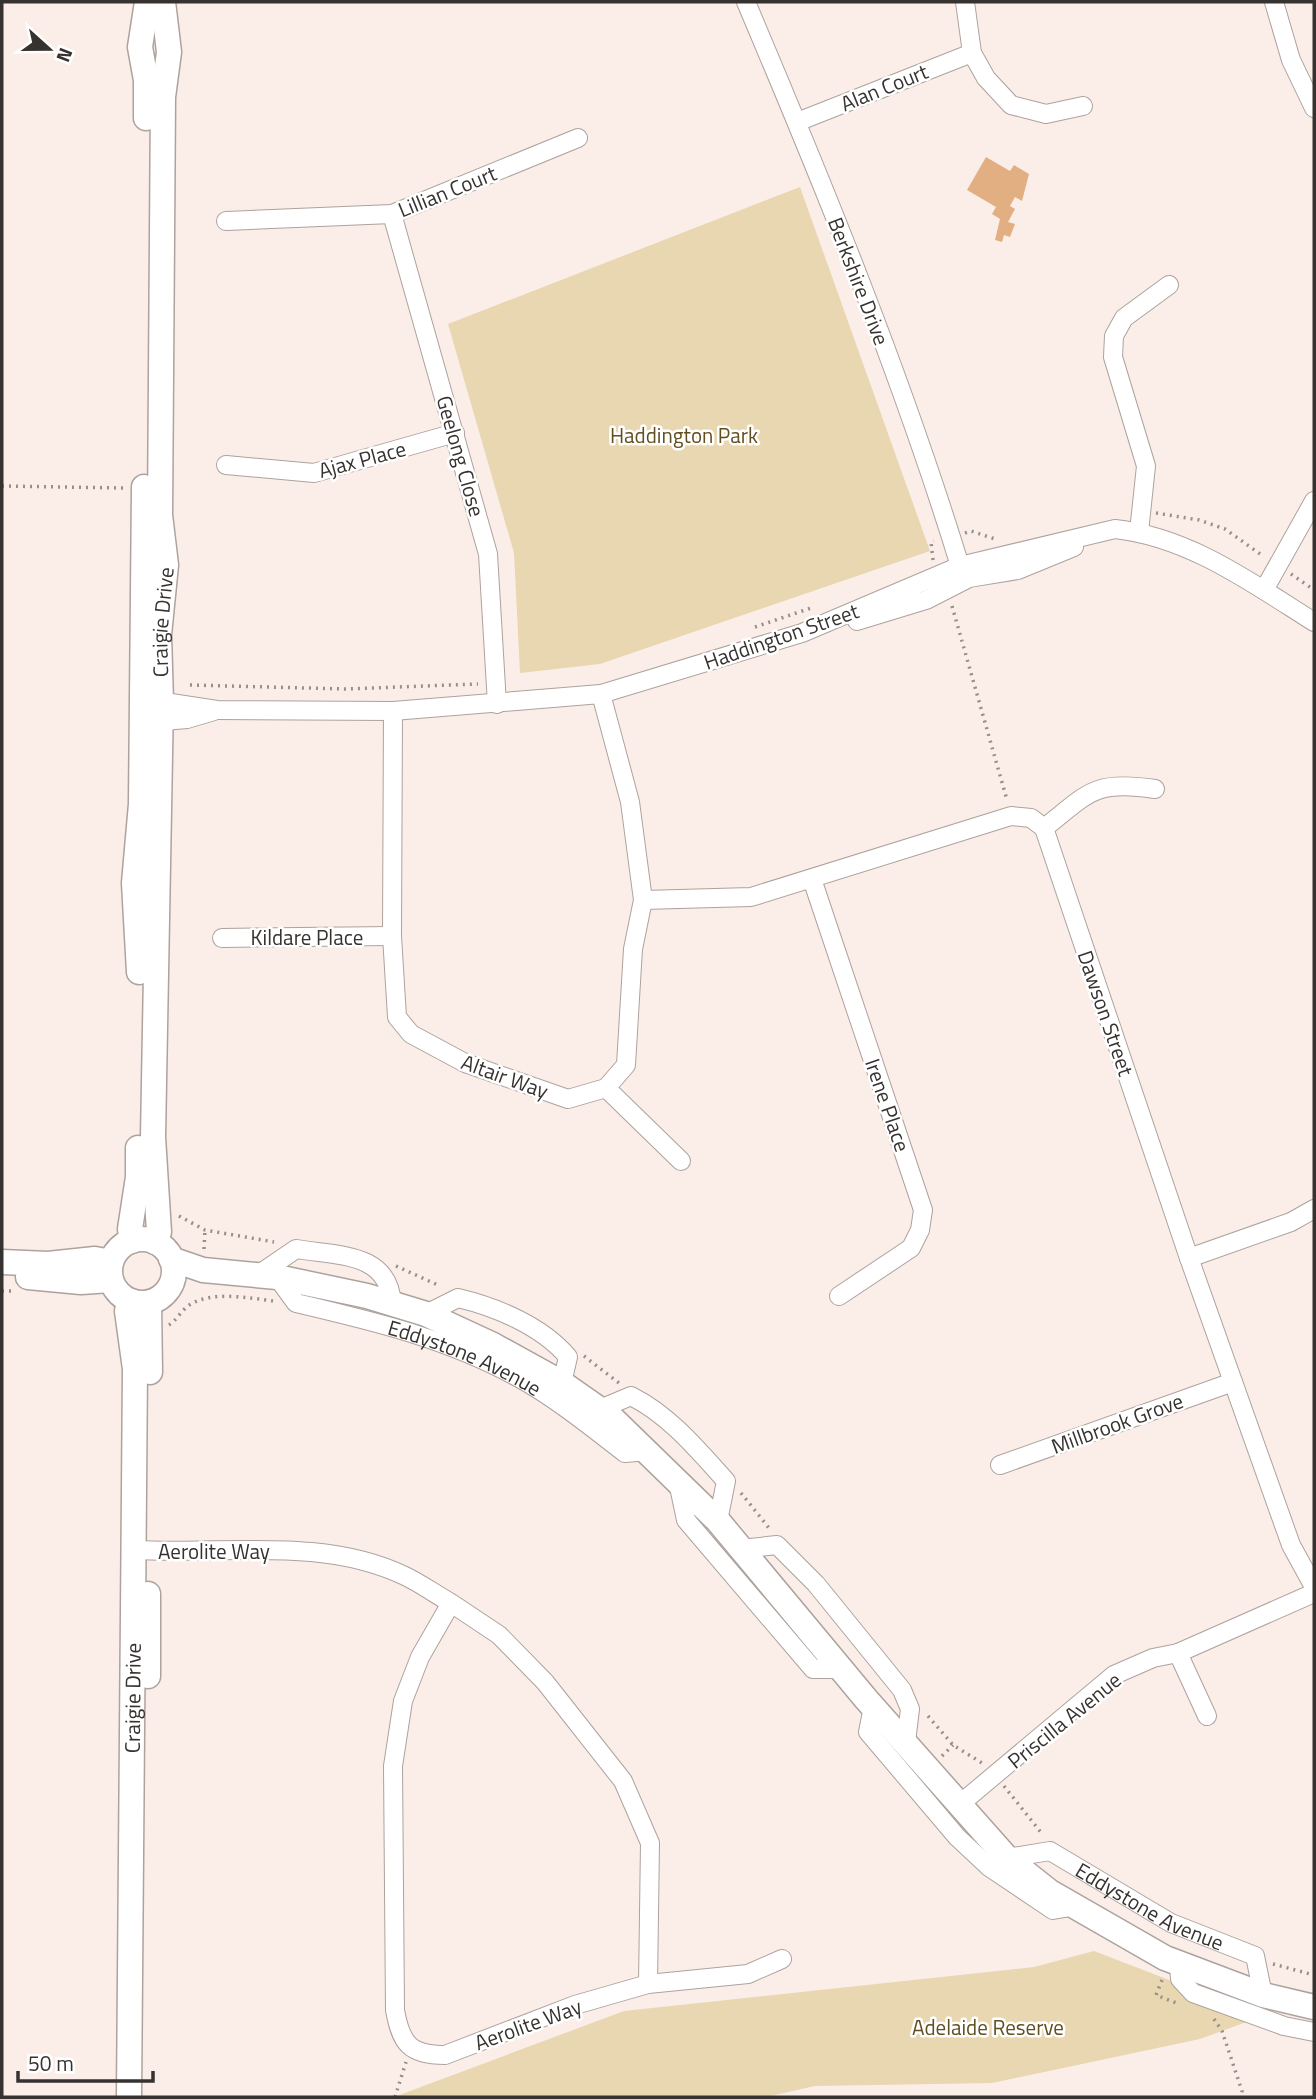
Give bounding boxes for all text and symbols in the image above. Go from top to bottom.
north arrow [14,14,84,84]
text: N [49,44,81,67]
street label: Alan Court [835,55,933,119]
street label: Lillian Court [393,157,502,225]
street label: Berkshire Drive [820,212,898,350]
street label: Geelong Close [428,392,494,520]
park label: Haddington Park [610,419,758,451]
street label: Ajax Place [315,432,409,486]
street label: Craigie Drive [143,566,182,678]
street label: Haddington Street [699,594,863,678]
street label: Kildare Place [251,921,363,953]
street label: Dawson Street [1070,946,1143,1081]
street label: Altair Way [457,1045,553,1107]
street label: Irene Place [857,1054,919,1156]
street label: Eddystone Avenue [384,1311,548,1404]
street label: Millbrook Grove [1047,1384,1187,1462]
street label: Aerolite Way [158,1535,270,1567]
street label: Craigie Drive [116,1643,149,1753]
street label: Priscilla Avenue [1000,1664,1128,1776]
street label: Eddystone Avenue [1070,1854,1229,1958]
street label: Aerolite Way [470,1990,586,2058]
park label: Adelaide Reserve [912,2011,1064,2043]
scale bar [18,2039,152,2084]
text: 50 m [28,2047,74,2079]

